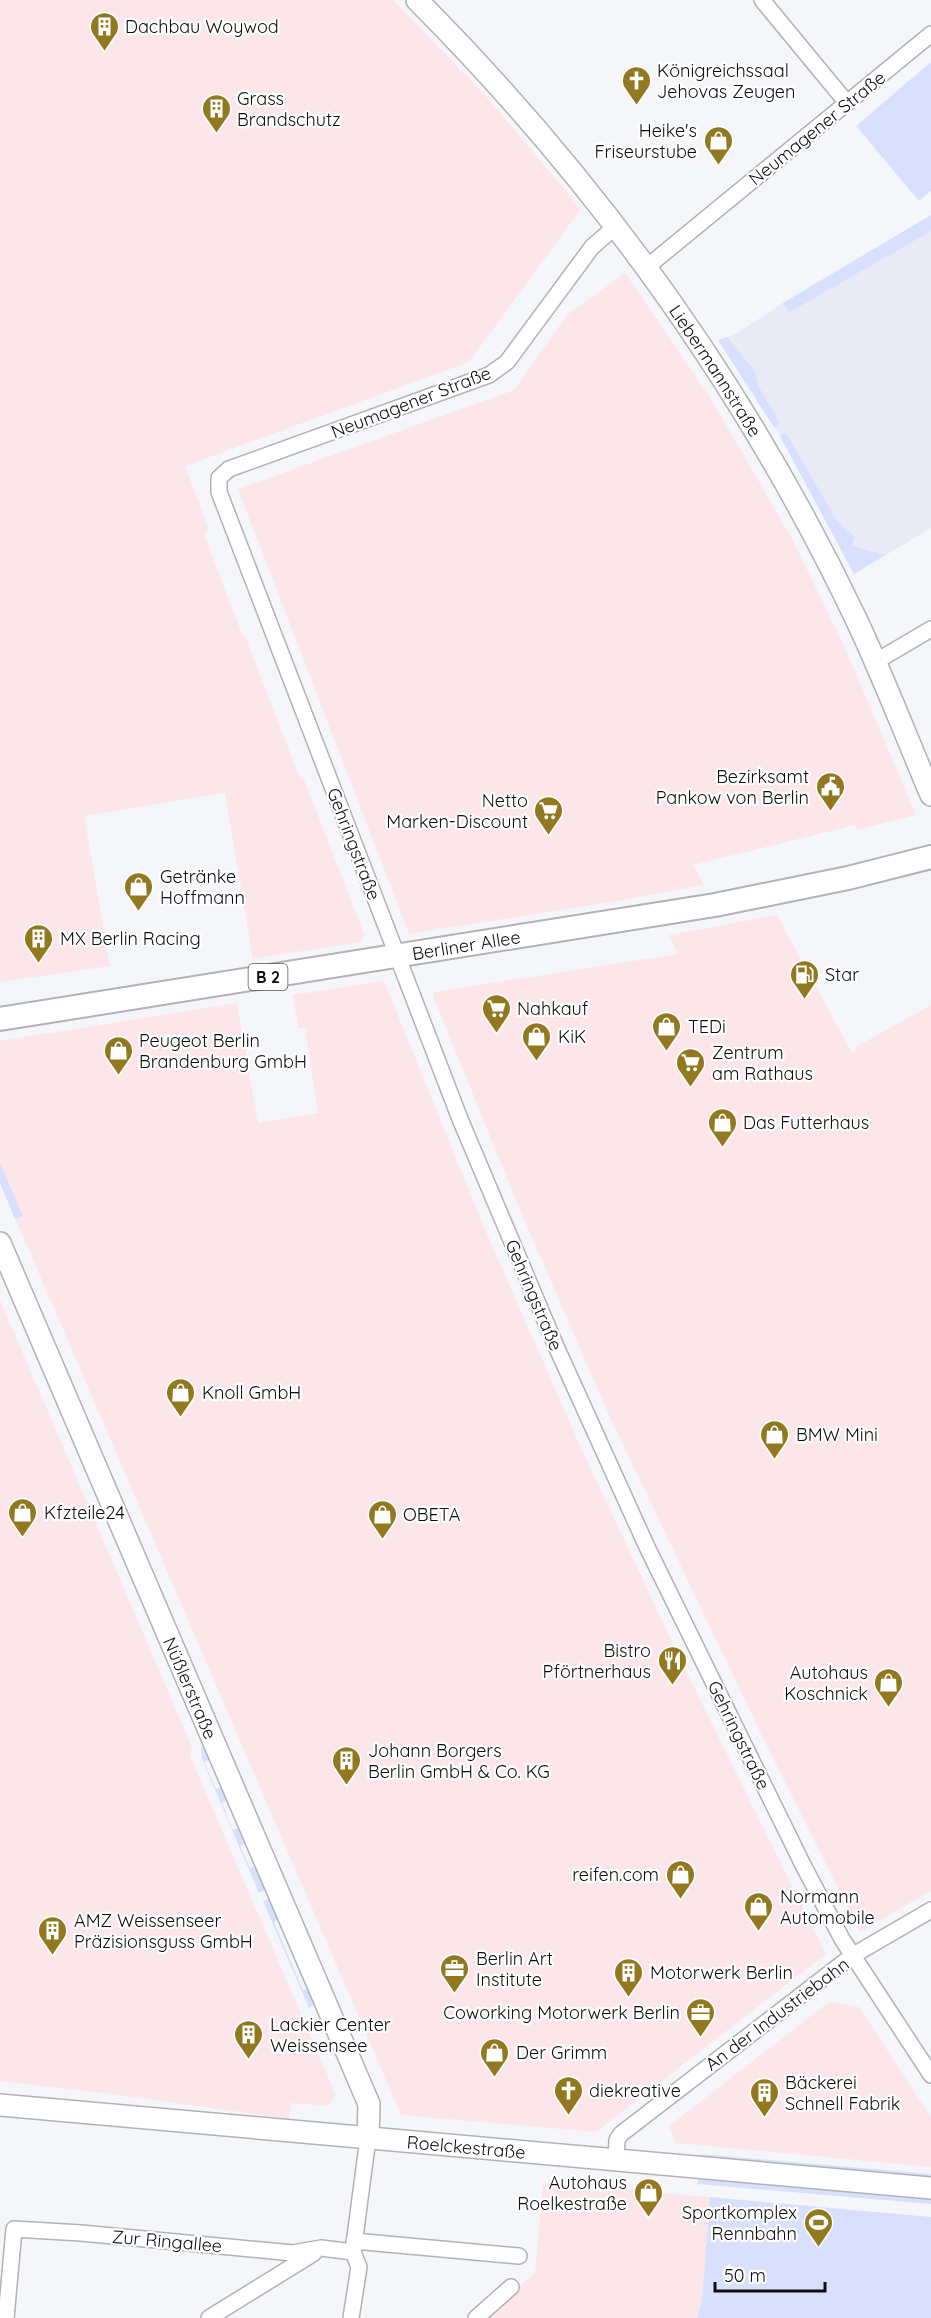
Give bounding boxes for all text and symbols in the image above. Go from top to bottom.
building icon: Dachbau Woywod [88,10,120,52]
place label: Dachbau Woywod [125,15,279,38]
place label: Königreichssaal Jehovas Zeugen [657,59,795,103]
church icon: Königreichssaal Jehovas Zeugen [620,64,652,106]
street label: Neumagener Straße [744,66,890,190]
place label: Grass Brandschutz [237,87,341,131]
building icon: Grass Brandschutz [200,92,232,134]
place label: Heike's Friseurstube [595,119,697,163]
shop icon: Heike's Friseurstube [702,124,734,166]
street label: Liebermannstraße [664,300,767,441]
street label: Neumagener Straße [328,361,494,443]
place label: Bezirksamt Pankow von Berlin [656,765,809,809]
public building icon: Bezirksamt Pankow von Berlin [814,770,846,812]
street label: Gehringstraße [322,785,386,903]
place label: Netto Marken-Discount [386,789,528,833]
supermarket icon: Netto Marken-Discount [533,794,565,836]
place label: Getränke Hoffmann [160,865,245,909]
shop icon: Getränke Hoffmann [123,870,155,912]
building icon: MX Berlin Racing [23,922,55,964]
street label: Berliner Allee [410,925,522,965]
place label: MX Berlin Racing [60,927,201,950]
fuel station icon: Star [788,958,820,1000]
place label: Star [825,963,859,986]
road number: B 2 [248,964,288,990]
supermarket icon: Nahkauf [480,992,512,1034]
place label: Nahkauf [517,997,589,1020]
shop icon: TEDi [651,1010,683,1052]
place label: TEDi [688,1015,726,1038]
shop icon: KiK [521,1020,553,1062]
place label: KiK [558,1025,586,1048]
place label: Peugeot Berlin Brandenburg GmbH [139,1029,307,1073]
shop icon: Peugeot Berlin Brandenburg GmbH [102,1034,134,1076]
place label: Zentrum am Rathaus [712,1041,813,1085]
supermarket icon: Zentrum am Rathaus [675,1046,707,1088]
shop icon: Das Futterhaus [706,1106,738,1148]
place label: Das Futterhaus [743,1111,869,1134]
street label: Gehringstraße [500,1236,568,1354]
shop icon: Knoll GmbH [165,1376,197,1418]
place label: Knoll GmbH [202,1381,301,1404]
shop icon: BMW Mini [759,1418,791,1460]
place label: BMW Mini [796,1423,878,1446]
shop icon: Kfzteile24 [7,1496,39,1538]
shop icon: OBETA [366,1498,398,1540]
place label: Kfzteile24 [44,1501,125,1524]
place label: OBETA [403,1503,461,1526]
street label: Nüßlerstraße [159,1633,223,1742]
place label: Bistro Pförtnerhaus [543,1639,651,1683]
restaurant icon: Bistro Pförtnerhaus [656,1644,688,1686]
place label: Autohaus Koschnick [784,1661,868,1705]
shop icon: Autohaus Koschnick [873,1666,905,1708]
street label: Gehringstraße [703,1677,775,1793]
place label: Johann Borgers Berlin GmbH & Co. KG [368,1739,550,1783]
building icon: Johann Borgers Berlin GmbH & Co. KG [331,1744,363,1786]
shop icon: reifen.com [664,1858,696,1900]
place label: reifen.com [572,1863,659,1886]
place label: Normann Automobile [780,1885,875,1929]
shop icon: Normann Automobile [743,1890,775,1932]
place label: AMZ Weissenseer Präzisionsguss GmbH [74,1909,253,1953]
building icon: AMZ Weissenseer Präzisionsguss GmbH [37,1914,69,1956]
place label: Berlin Art Institute [476,1947,553,1991]
office icon: Berlin Art Institute [439,1952,471,1994]
street label: An der Industriebahn [701,1952,853,2076]
building icon: Motorwerk Berlin [613,1956,645,1998]
place label: Motorwerk Berlin [650,1961,793,1984]
office icon: Coworking Motorwerk Berlin [685,1996,717,2038]
place label: Coworking Motorwerk Berlin [443,2001,680,2024]
place label: Lackier Center Weissensee [270,2013,391,2057]
building icon: Lackier Center Weissensee [233,2018,265,2060]
shop icon: Der Grimm [479,2036,511,2078]
place label: Der Grimm [516,2041,607,2064]
place label: Bäckerei Schnell Fabrik [785,2071,901,2115]
church icon: diekreative [552,2074,584,2116]
building icon: Bäckerei Schnell Fabrik [748,2076,780,2118]
place label: diekreative [589,2079,681,2102]
street label: Roelckestraße [406,2130,526,2163]
place label: Autohaus Roelkestraße [517,2171,627,2215]
shop icon: Autohaus Roelkestraße [632,2176,664,2218]
place label: Sportkomplex Rennbahn [682,2201,797,2245]
sports icon: Sportkomplex Rennbahn [802,2206,834,2248]
street label: Zur Ringallee [111,2225,223,2257]
scale bar [715,2255,824,2293]
text: 50 m [724,2264,766,2287]

